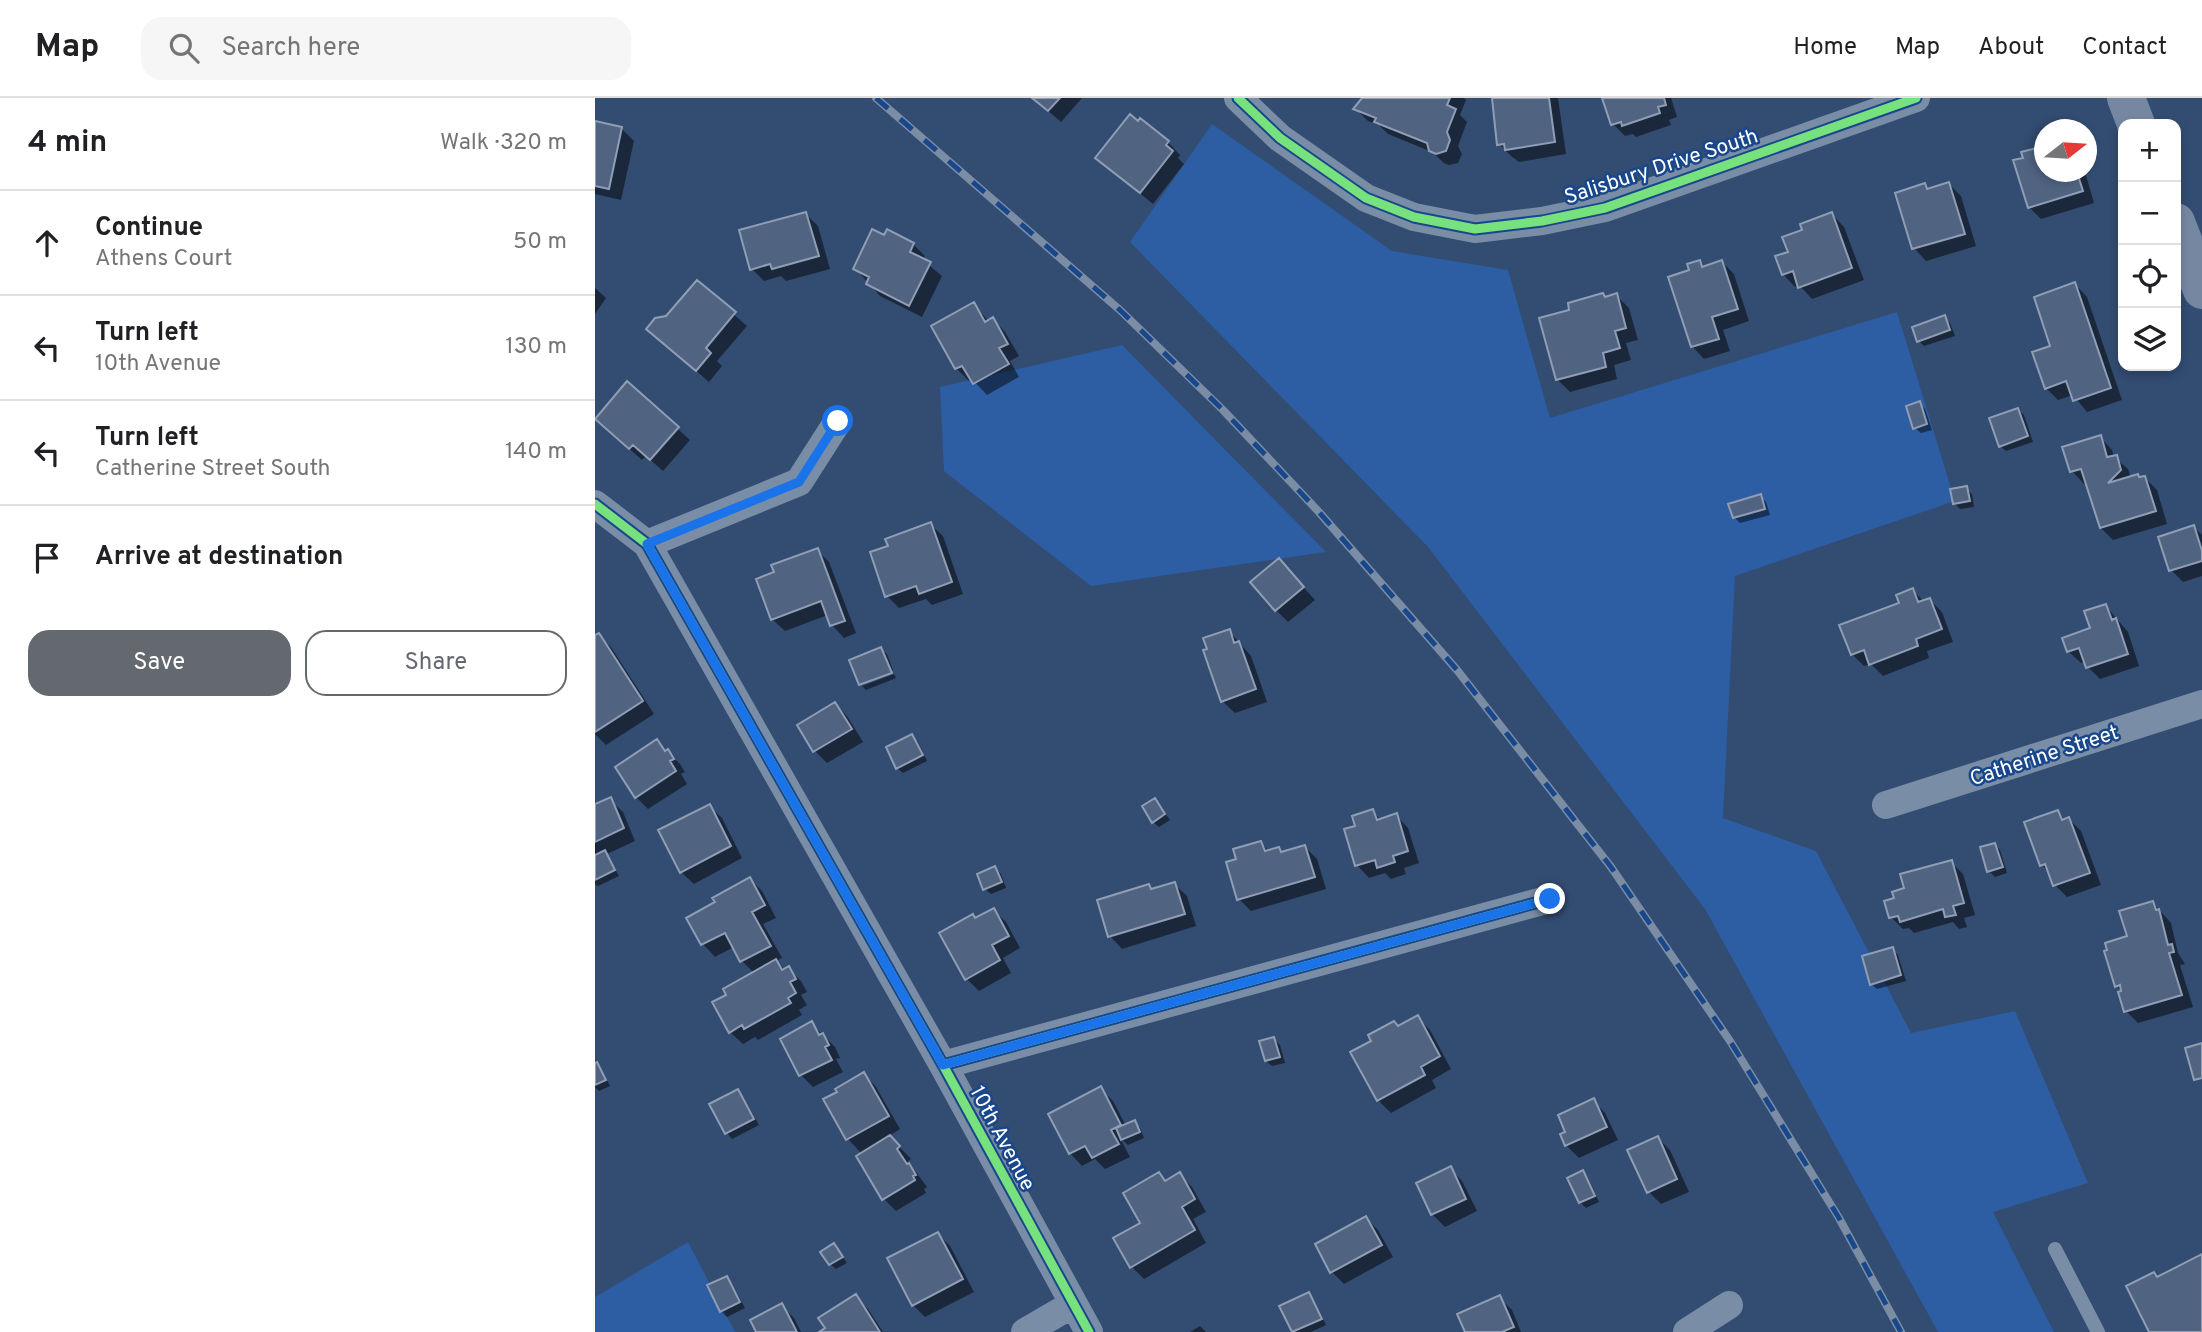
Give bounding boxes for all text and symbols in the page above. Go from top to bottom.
search box [141,17,631,80]
text: Map [35,27,99,69]
icon: search [165,29,203,67]
text: Search here [221,32,360,65]
text: Home [1793,33,1857,63]
text: Map [1895,33,1940,63]
text: About [1978,33,2044,63]
text: Contact [2082,33,2167,63]
north arrow [2034,119,2097,182]
map controls [2118,119,2181,371]
button: + [2118,119,2181,182]
street label: Salisbury Drive South [1561,123,1762,212]
text: 4 min [28,125,107,162]
text: Walk · 320 m [440,129,567,158]
button: − [2118,182,2181,245]
text: Continue [95,212,203,245]
icon: ahead [28,224,66,262]
text: 50 m [513,228,567,257]
text: Athens Court [95,245,233,274]
button: locate [2118,245,2181,308]
button: layers [2118,308,2181,371]
text: Turn left [95,317,199,350]
icon: left [28,329,66,367]
text: 130 m [505,333,567,362]
text: 10th Avenue [95,350,221,379]
route start [822,405,853,436]
text: Turn left [95,422,199,455]
icon: left [28,434,66,472]
text: 140 m [505,438,567,467]
text: Catherine Street South [95,455,331,484]
icon: arrive [28,539,66,577]
text: Arrive at destination [95,541,343,574]
button: Save [28,630,291,696]
button: Share [305,630,567,696]
street label: Catherine Street [1967,720,2122,793]
route end [1534,883,1565,914]
street label: 10th Avenue [963,1082,1041,1196]

